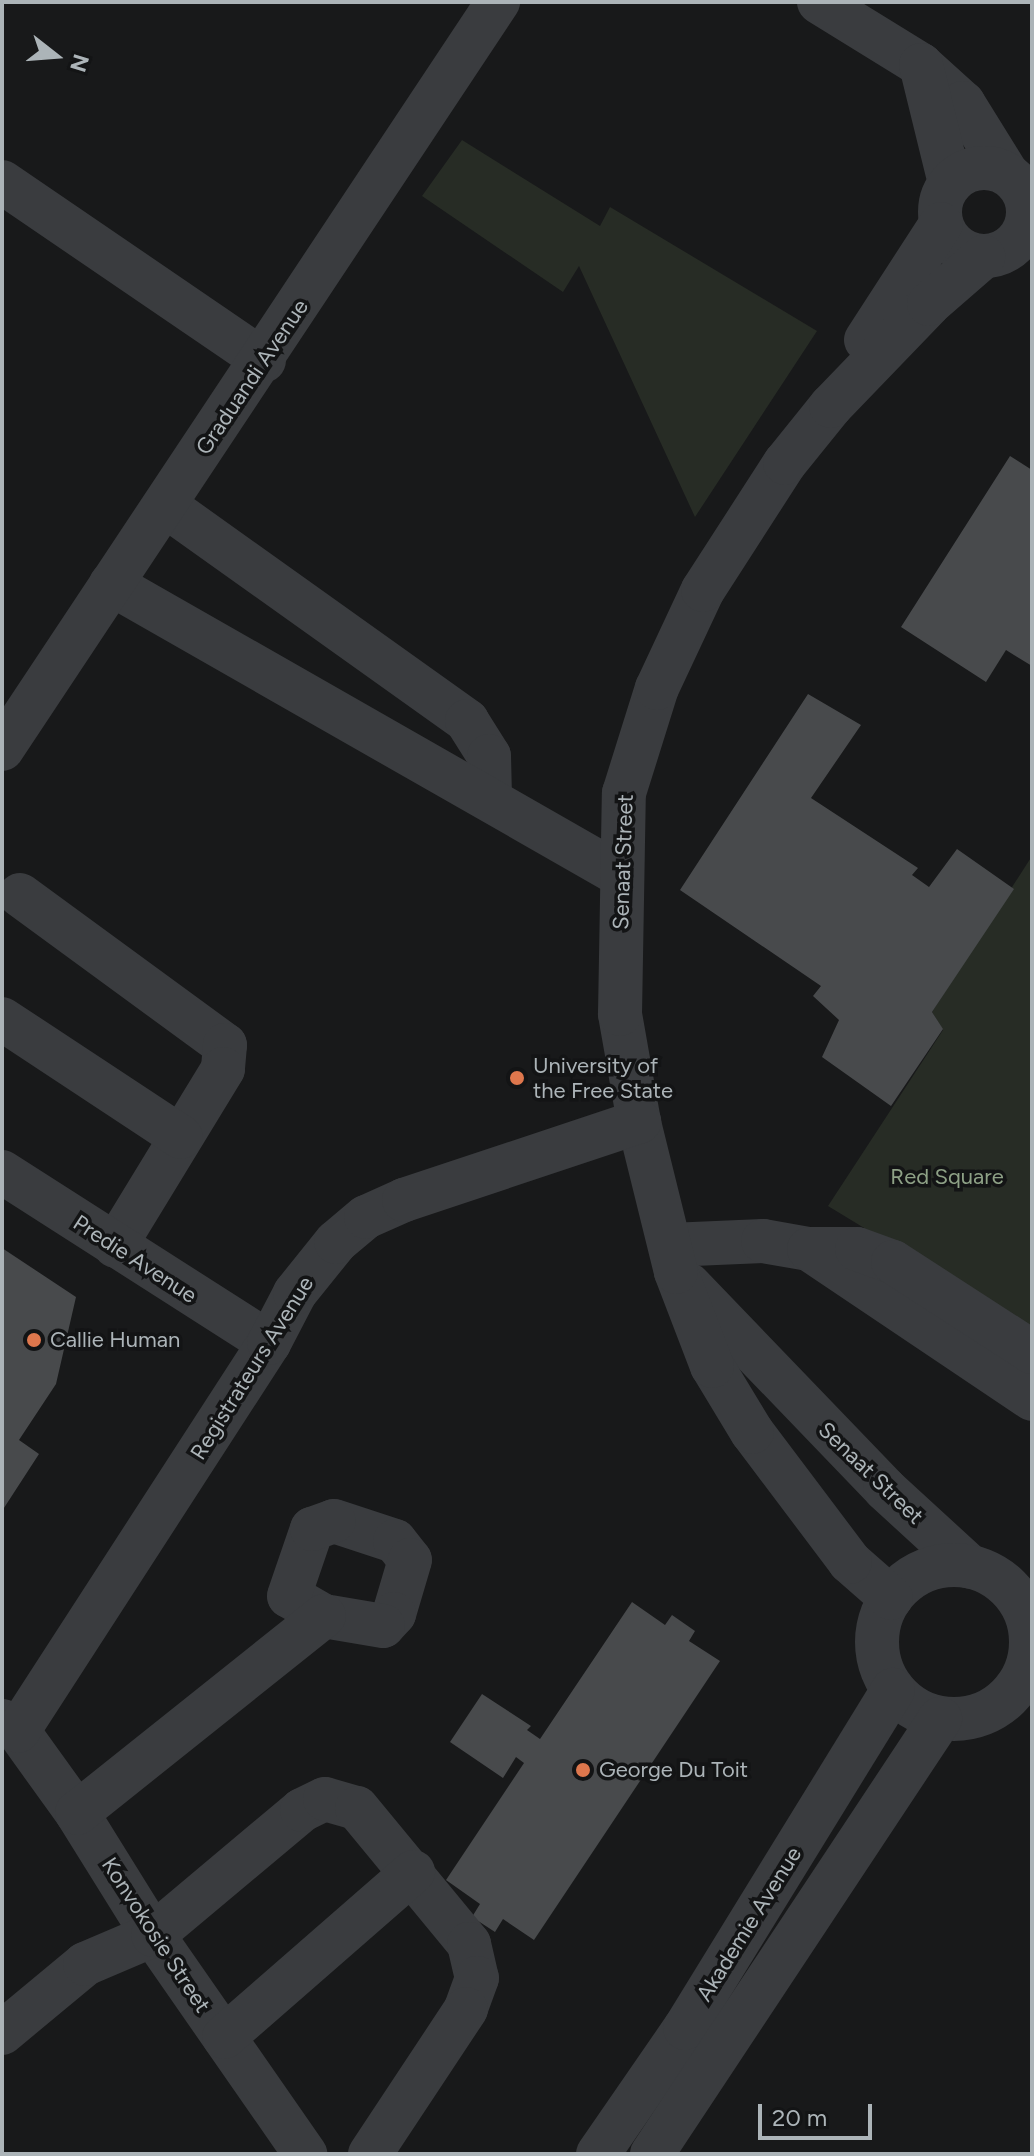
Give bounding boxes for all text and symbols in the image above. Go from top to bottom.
north arrow [16,16,96,96]
text: N [64,51,95,75]
street label: Graduandi Avenue [190,294,314,460]
street label: Senaat Street [607,794,639,930]
place label: University of the Free State [533,1052,673,1104]
marker: University of the Free State [508,1069,526,1087]
park label: Red Square [890,1164,1004,1190]
street label: Predie Avenue [68,1209,202,1309]
street label: Registrateurs Avenue [185,1271,319,1465]
place label: Callie Human [50,1327,180,1353]
marker: Callie Human [25,1331,43,1349]
street label: Senaat Street [813,1416,929,1530]
place label: George Du Toit [599,1757,748,1783]
marker: George Du Toit [574,1761,592,1779]
street label: Akademie Avenue [691,1842,807,2006]
street label: Konvokosie Street [96,1852,216,2018]
scale bar [762,2088,876,2138]
text: 20 m [772,2103,827,2132]

